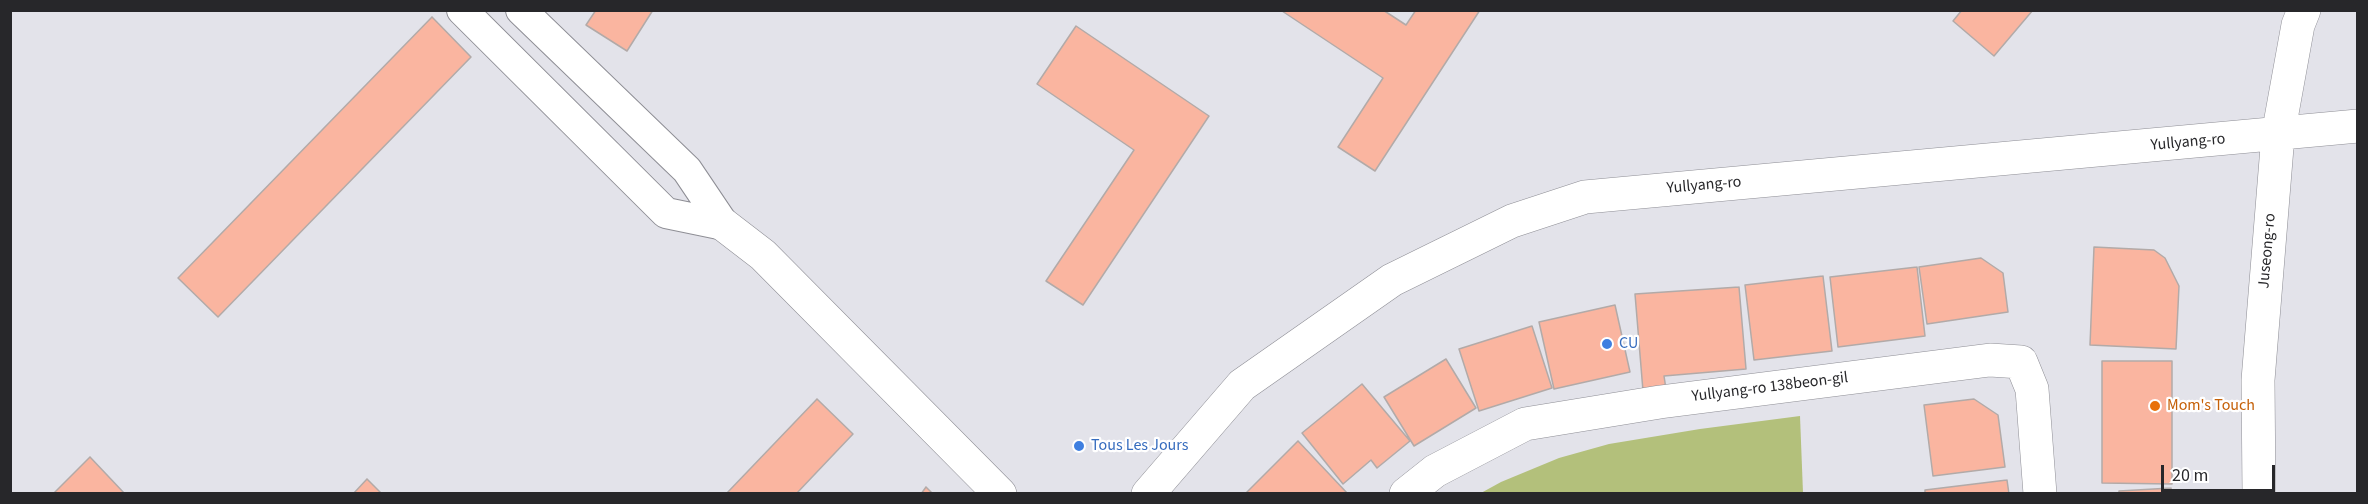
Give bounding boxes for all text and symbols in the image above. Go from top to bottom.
street label: Yullyang-ro [2150,130,2226,156]
street label: Yullyang-ro [1666,173,1742,199]
street label: Juseong-ro [2255,213,2281,289]
place label: CU [1619,334,1638,354]
marker: CU [1600,337,1614,351]
street label: Yullyang-ro 138beon-gil [1691,369,1849,407]
place label: Mom's Touch [2167,396,2255,416]
marker: Mom's Touch [2148,399,2162,413]
place label: Tous Les Jours [1091,436,1188,456]
marker: Tous Les Jours [1072,439,1086,453]
scale bar [2164,453,2278,491]
text: 20 m [2172,463,2208,488]

